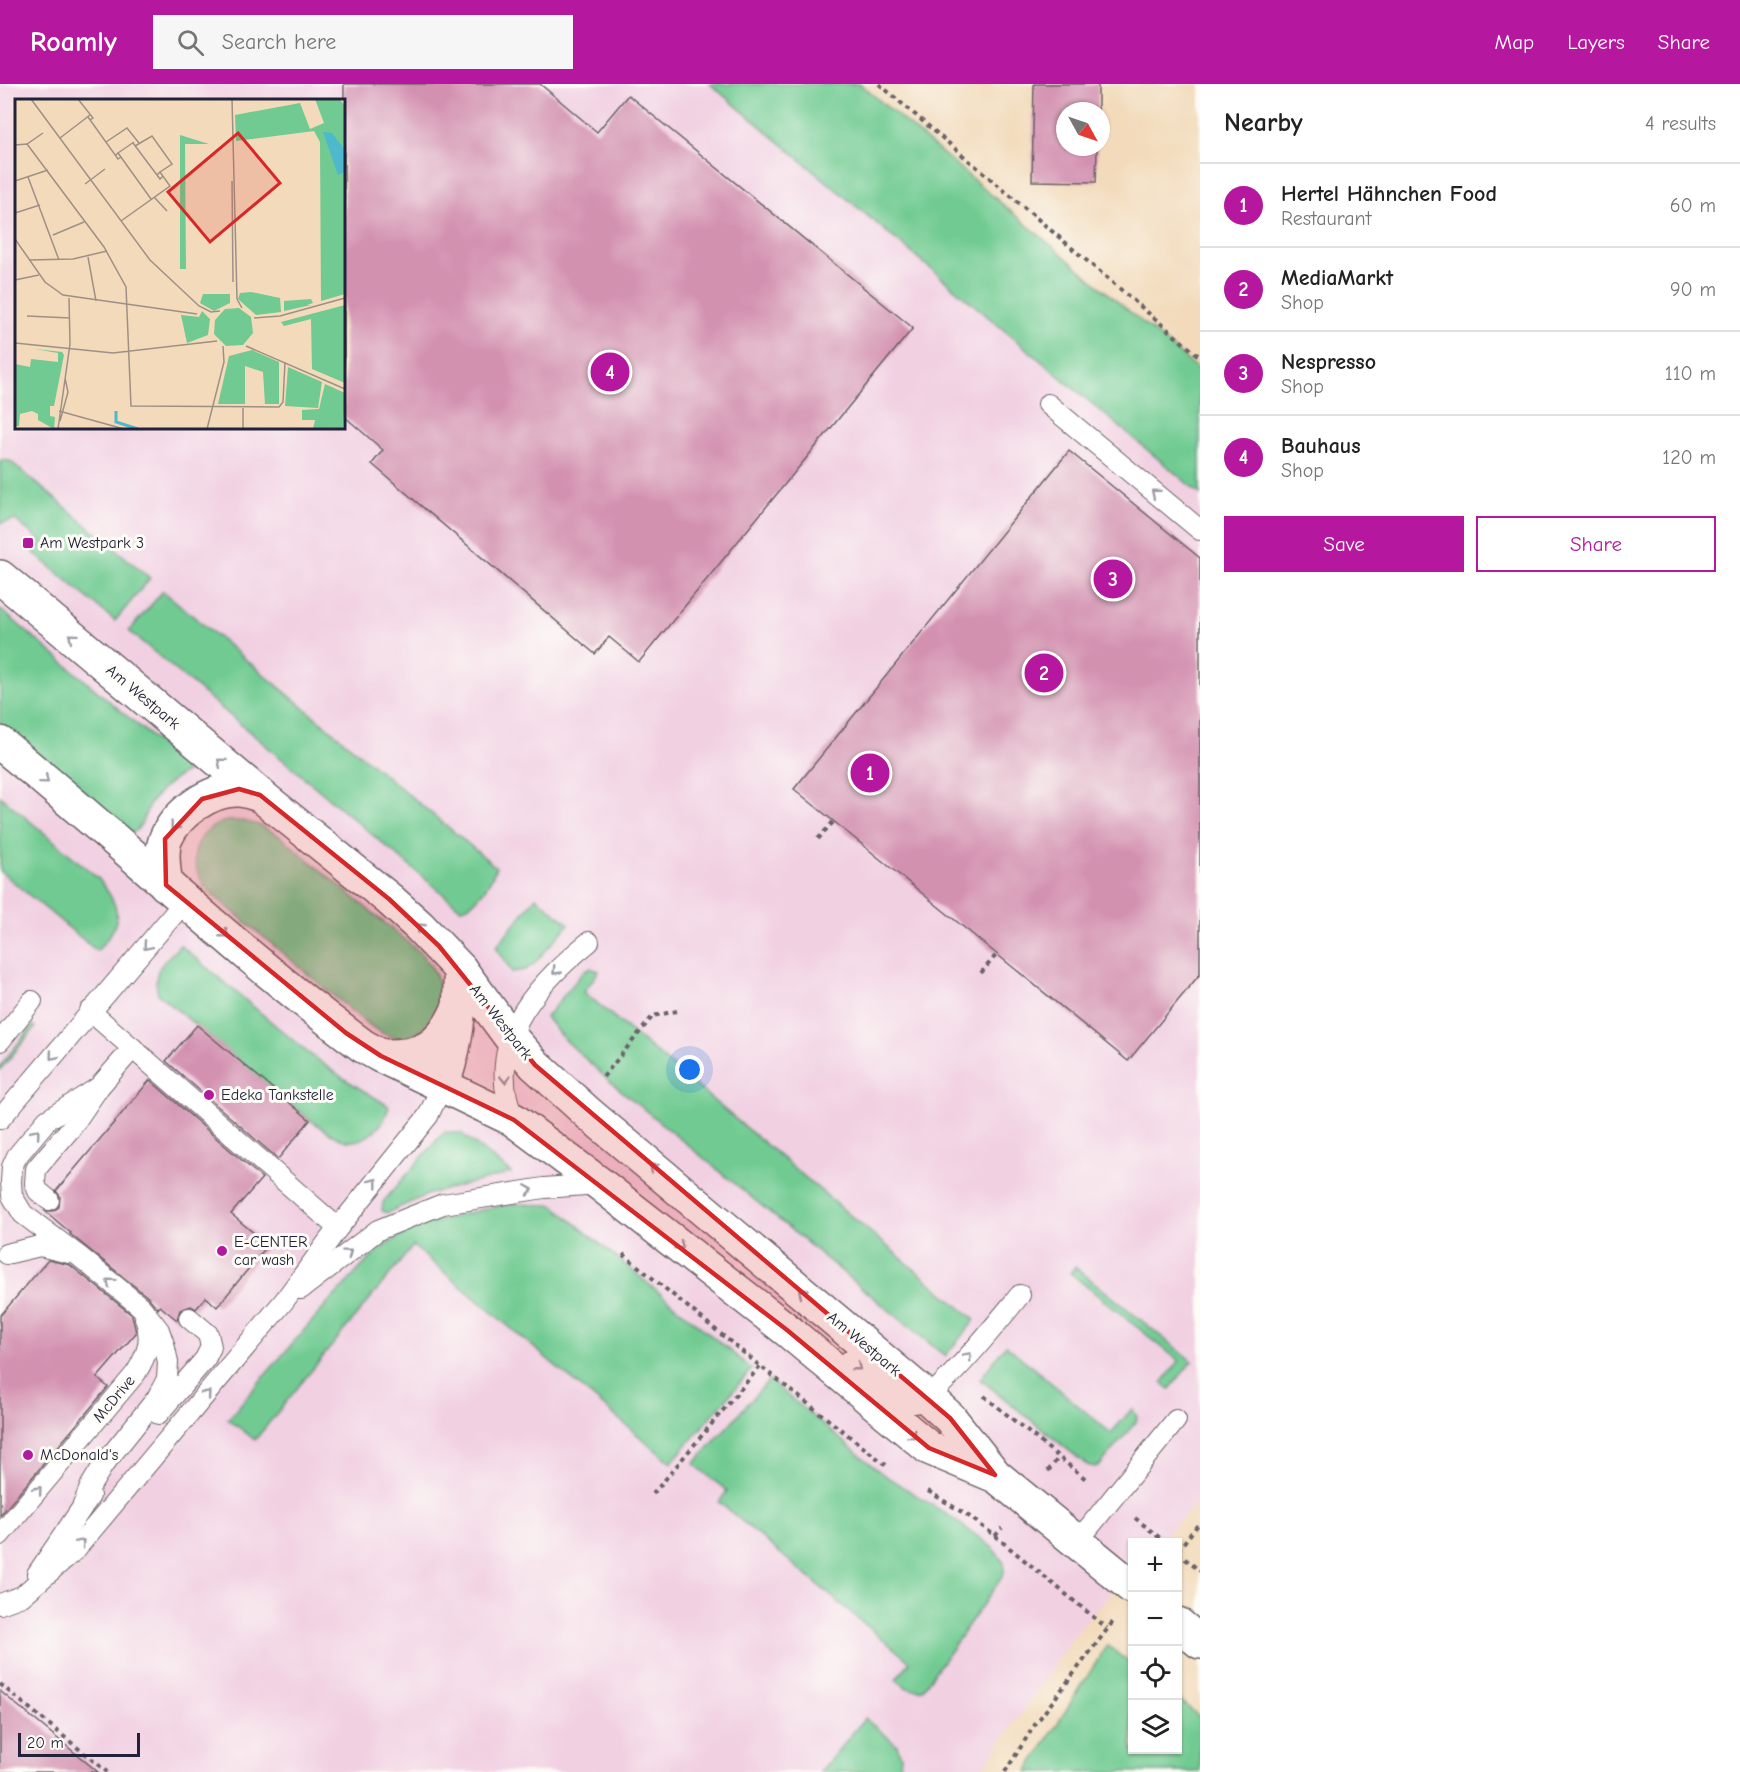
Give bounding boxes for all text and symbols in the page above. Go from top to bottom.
search box [153,15,573,69]
text: Roamly [30,26,117,58]
icon: search [174,26,207,59]
text: Search here [222,29,336,55]
text: Map [1495,30,1534,54]
text: Layers [1567,30,1625,54]
text: Share [1658,30,1710,54]
inset map [15,99,345,429]
north arrow [1056,102,1110,156]
text: Nearby [1224,108,1303,138]
text: 4 results [1645,112,1716,135]
text: Hertel Hähnchen Food [1281,181,1497,207]
text: 1 [1240,194,1247,217]
text: 60 m [1670,194,1716,217]
text: Restaurant [1281,207,1371,230]
text: MediaMarkt [1281,265,1393,291]
text: 2 [1239,278,1248,301]
text: 90 m [1670,278,1716,301]
text: Shop [1281,291,1324,314]
text: Nespresso [1281,349,1376,375]
pin: 4 [590,350,630,394]
text: 3 [1239,362,1248,385]
text: 110 m [1665,362,1716,385]
text: Shop [1281,375,1324,398]
text: Bauhaus [1281,433,1361,459]
text: 4 [1239,446,1248,469]
text: 120 m [1662,446,1716,469]
text: Shop [1281,459,1324,482]
one-way arrow [1151,489,1162,500]
button: Save [1224,516,1464,572]
button: Share [1476,516,1716,572]
place label: Am Westpark 3 [40,534,144,552]
marker: Am Westpark 3 [21,536,35,550]
pin: 3 [1094,556,1132,602]
one-way arrow [67,633,78,644]
pin: 2 [1024,650,1064,696]
street label: Am Westpark [102,661,184,733]
pin: 1 [850,750,890,796]
one-way arrow [217,759,228,770]
one-way arrow [38,773,49,784]
one-way arrow [170,821,181,832]
one-way arrow [416,923,426,934]
one-way arrow [218,927,229,938]
one-way arrow [143,939,154,950]
one-way arrow [552,965,563,975]
street label: Am Westpark [466,981,536,1063]
one-way arrow [49,1049,60,1060]
your location [675,1055,704,1084]
one-way arrow [499,1075,511,1084]
place label: Edeka Tankstelle [221,1086,334,1104]
marker: Edeka Tankstelle [202,1088,216,1102]
one-way arrow [29,1129,40,1140]
one-way arrow [648,1163,659,1174]
one-way arrow [367,1178,378,1189]
one-way arrow [524,1184,534,1197]
place label: E-CENTER car wash [234,1233,308,1269]
one-way arrow [673,1239,684,1250]
marker: E-CENTER car wash [215,1244,229,1258]
one-way arrow [341,1250,352,1261]
one-way arrow [106,1278,117,1289]
one-way arrow [798,1289,809,1300]
street label: Am Westpark [823,1308,905,1380]
one-way arrow [961,1352,972,1363]
one-way arrow [850,1360,861,1371]
street label: McDrive [89,1372,139,1426]
one-way arrow [200,1390,211,1401]
one-way arrow [906,1427,917,1438]
place label: McDonald's [40,1446,119,1464]
marker: McDonald's [21,1448,35,1462]
one-way arrow [30,1486,41,1497]
map controls [1128,1538,1182,1754]
button: + [1128,1538,1182,1592]
one-way arrow [74,1539,85,1550]
button: − [1128,1592,1182,1646]
button: locate [1128,1646,1182,1700]
button: layers [1128,1700,1182,1754]
scale bar [18,1730,140,1758]
text: 20 m [27,1734,64,1752]

